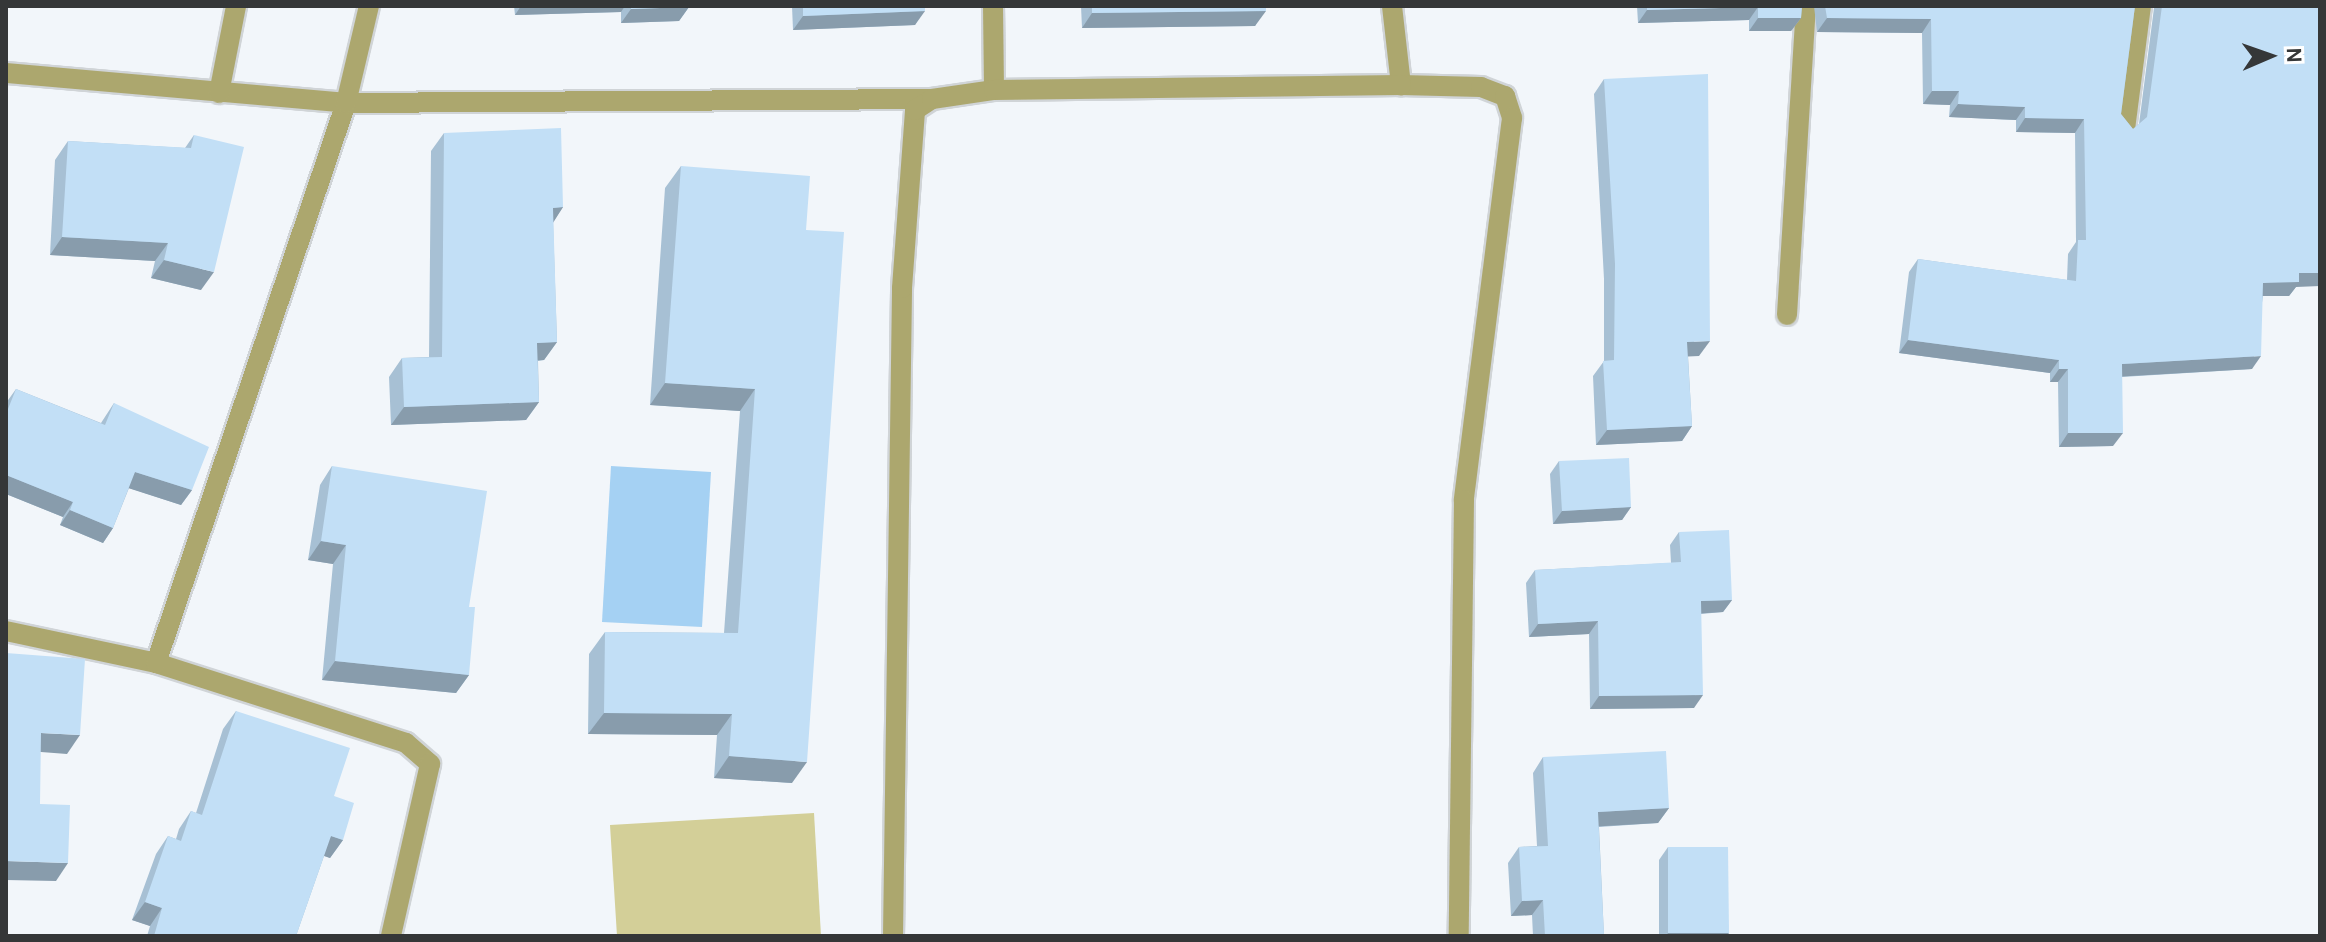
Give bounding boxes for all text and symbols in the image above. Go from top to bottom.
north arrow [2230,16,2310,96]
text: N [2281,47,2307,64]

